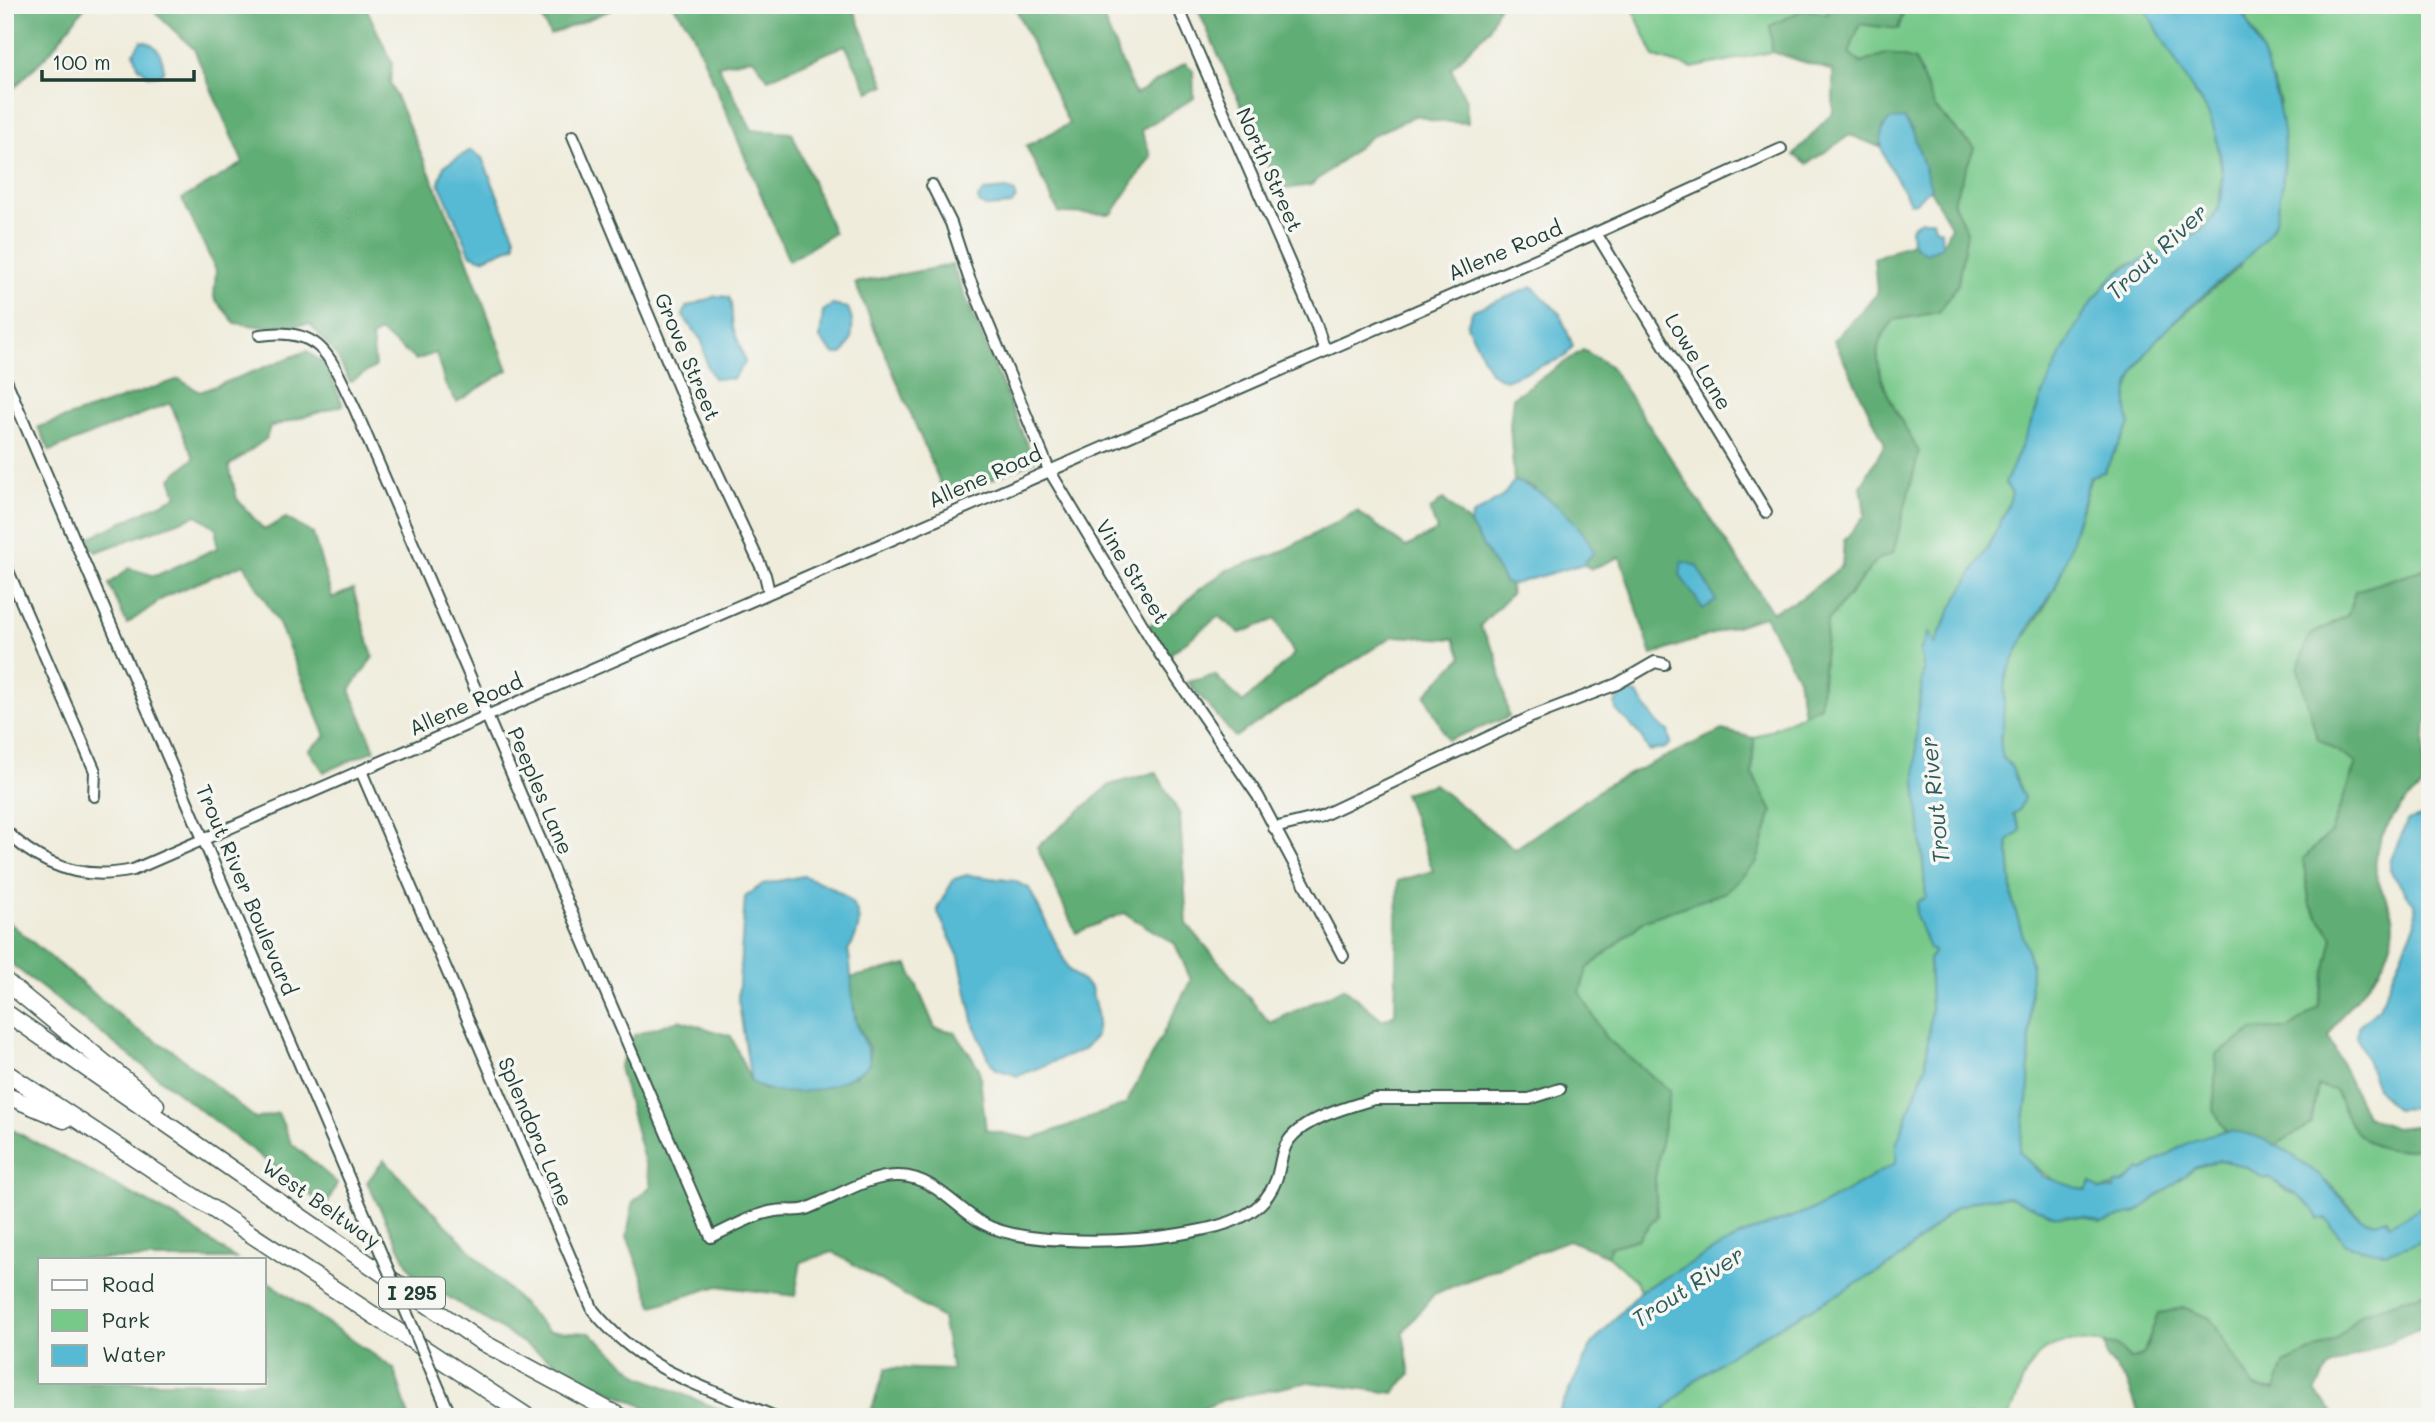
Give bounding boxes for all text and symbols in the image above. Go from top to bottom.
scale bar [42,38,194,82]
text: 100 m [52,48,111,75]
street label: North Street [1231,103,1310,236]
water label: Trout River [2099,197,2213,306]
street label: Allene Road [1443,213,1566,286]
street label: Grove Street [649,288,727,424]
street label: Lowe Lane [1660,308,1739,415]
street label: Allene Road [923,439,1045,513]
street label: Vine Street [1091,514,1176,628]
street label: Allene Road [404,667,526,741]
street label: Peeples Lane [502,723,580,858]
water label: Trout River [1912,735,1956,865]
street label: Trout River Boulevard [191,780,304,999]
street label: Splendora Lane [493,1053,580,1210]
street label: West Beltway [257,1152,386,1254]
water label: Trout River [1626,1239,1749,1334]
legend [38,1258,266,1384]
text: Road [102,1270,154,1297]
road number: I 295 [379,1278,445,1308]
text: Park [102,1306,150,1333]
text: Water [102,1340,166,1367]

